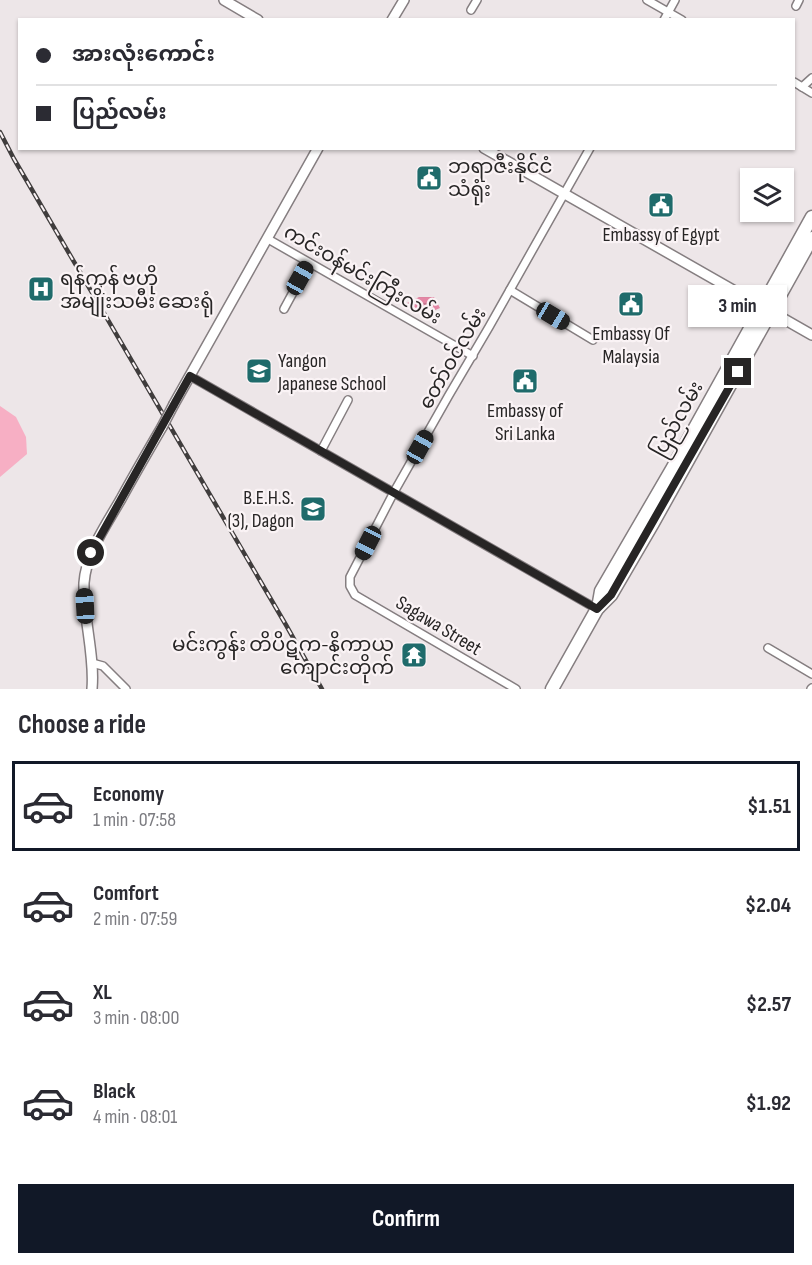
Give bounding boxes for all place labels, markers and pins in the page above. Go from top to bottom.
place label: ဘရာဇီးနိုင်ငံ သံရုံး [448,152,553,206]
public building icon: ဘရာဇီးနိုင်ငံ သံရုံး [414,163,444,193]
public building icon: Embassy of Egypt [646,190,676,220]
place label: Embassy of Egypt [602,223,720,247]
place label: ရန်ကုန် ဗဟို အမျိုးသမီး ဆေးရုံ [60,264,214,318]
hospital icon: ရန်ကုန် ဗဟို အမျိုးသမီး ဆေးရုံ [26,274,56,304]
public building icon: Embassy Of Malaysia [616,289,646,319]
place label: Embassy Of Malaysia [592,322,670,369]
place label: Yangon Japanese School [277,349,386,396]
school or university icon: Yangon Japanese School [244,356,274,386]
public building icon: Embassy of Sri Lanka [510,366,540,396]
place label: Embassy of Sri Lanka [487,399,563,446]
place label: B.E.H.S. (3), Dagon [228,486,294,533]
school or university icon: B.E.H.S. (3), Dagon [298,494,328,524]
place label: မင်းကွန်း တိပိဋက-နိကာယ ကျောင်းတိုက် [172,630,394,684]
temple icon: မင်းကွန်း တိပိဋက-နိကာယ ကျောင်းတိုက် [399,640,429,670]

